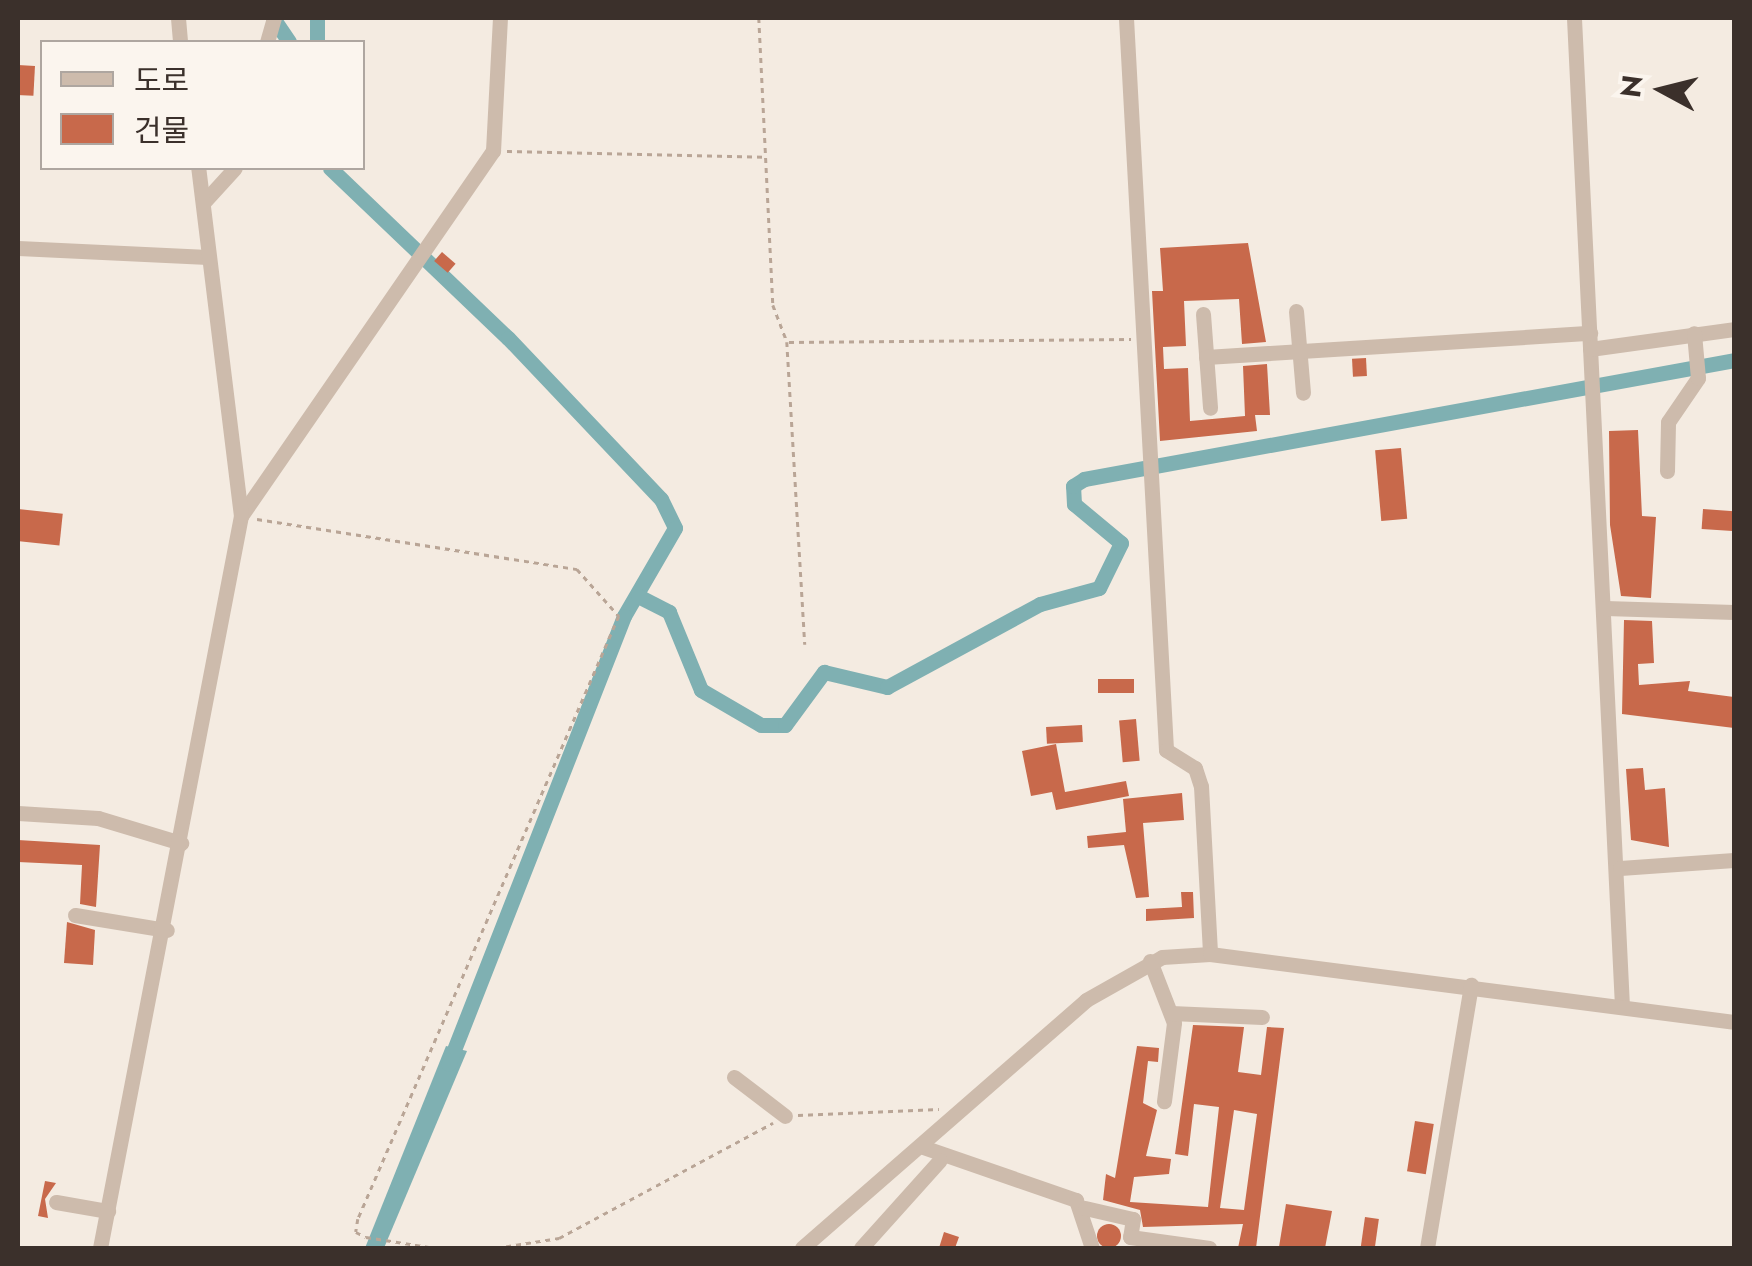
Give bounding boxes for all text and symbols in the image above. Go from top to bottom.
legend [40,40,365,170]
north arrow [1612,40,1712,140]
text: 도로 [134,59,189,102]
text: N [1610,73,1653,100]
text: 건물 [134,109,189,152]

